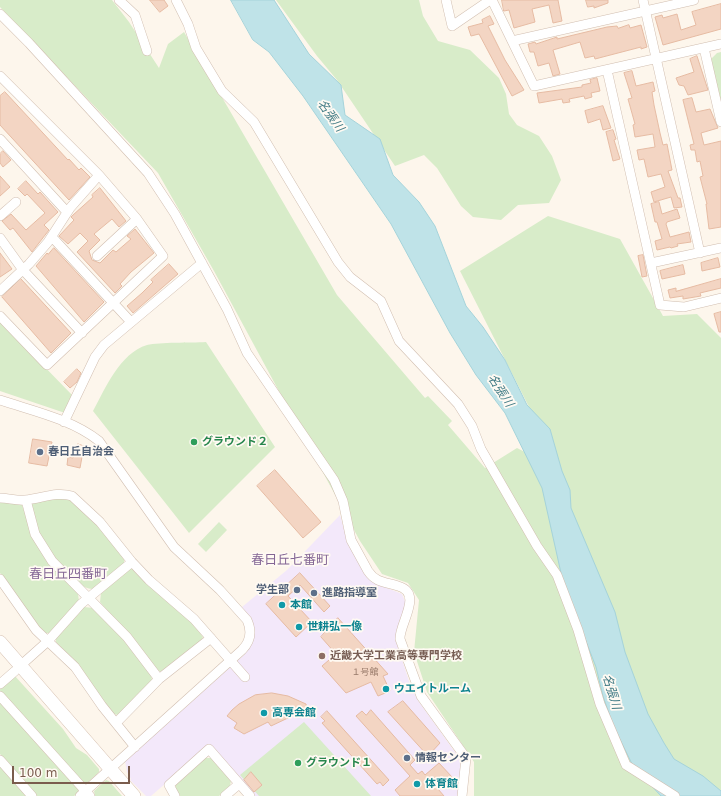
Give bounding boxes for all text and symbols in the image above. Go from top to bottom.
water label: 名張川 [314,97,346,135]
water label: 名張川 [484,372,516,410]
place label: グラウンド２ [202,435,268,449]
marker: グラウンド２ [189,437,199,447]
place label: 春日丘自治会 [48,445,114,459]
marker: 春日丘自治会 [35,447,45,457]
district label: 春日丘七番町 [251,553,329,569]
district label: 春日丘四番町 [29,567,107,583]
place label: 学生部 [256,583,289,597]
marker: 学生部 [292,585,302,595]
place label: 進路指導室 [322,586,377,600]
marker: 進路指導室 [309,588,319,598]
place label: 本館 [290,598,312,612]
marker: 本館 [277,600,287,610]
place label: 世耕弘一像 [307,620,362,634]
marker: 世耕弘一像 [294,622,304,632]
place label: 近畿大学工業高等専門学校 [330,649,462,663]
marker: 近畿大学工業高等専門学校 [317,651,327,661]
house number: １号館 [352,668,378,678]
water label: 名張川 [599,673,623,711]
place label: ウエイトルーム [394,682,471,696]
marker: ウエイトルーム [381,684,391,694]
place label: 高専会館 [272,706,316,720]
marker: 高専会館 [259,708,269,718]
place label: 情報センター [415,751,481,765]
marker: 情報センター [402,753,412,763]
place label: グラウンド１ [306,756,372,770]
scale bar [14,758,132,784]
marker: グラウンド１ [293,758,303,768]
text: 100 m [19,766,57,780]
place label: 体育館 [425,777,458,791]
marker: 体育館 [412,779,422,789]

